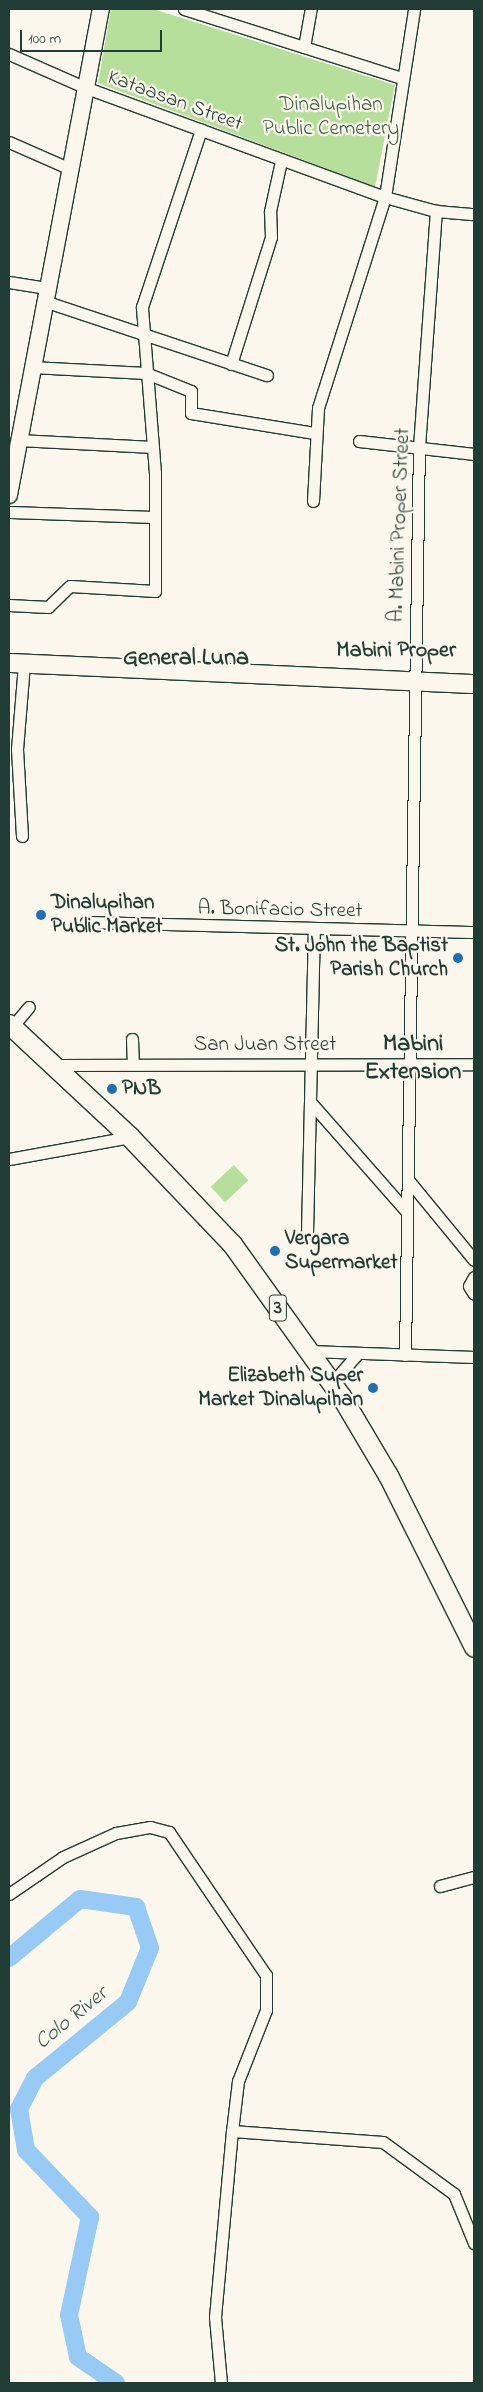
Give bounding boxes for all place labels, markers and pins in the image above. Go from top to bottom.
place label: Dinalupihan Public Market [51,890,162,940]
marker: Dinalupihan Public Market [35,909,47,921]
place label: St. John the Baptist Parish Church [275,933,448,983]
marker: St. John the Baptist Parish Church [452,952,464,964]
place label: PNB [122,1076,161,1102]
marker: PNB [106,1083,118,1095]
place label: Vergara Supermarket [285,1226,398,1276]
marker: Vergara Supermarket [269,1245,281,1257]
place label: Elizabeth Super Market Dinalupihan [198,1363,363,1413]
marker: Elizabeth Super Market Dinalupihan [367,1382,379,1394]

